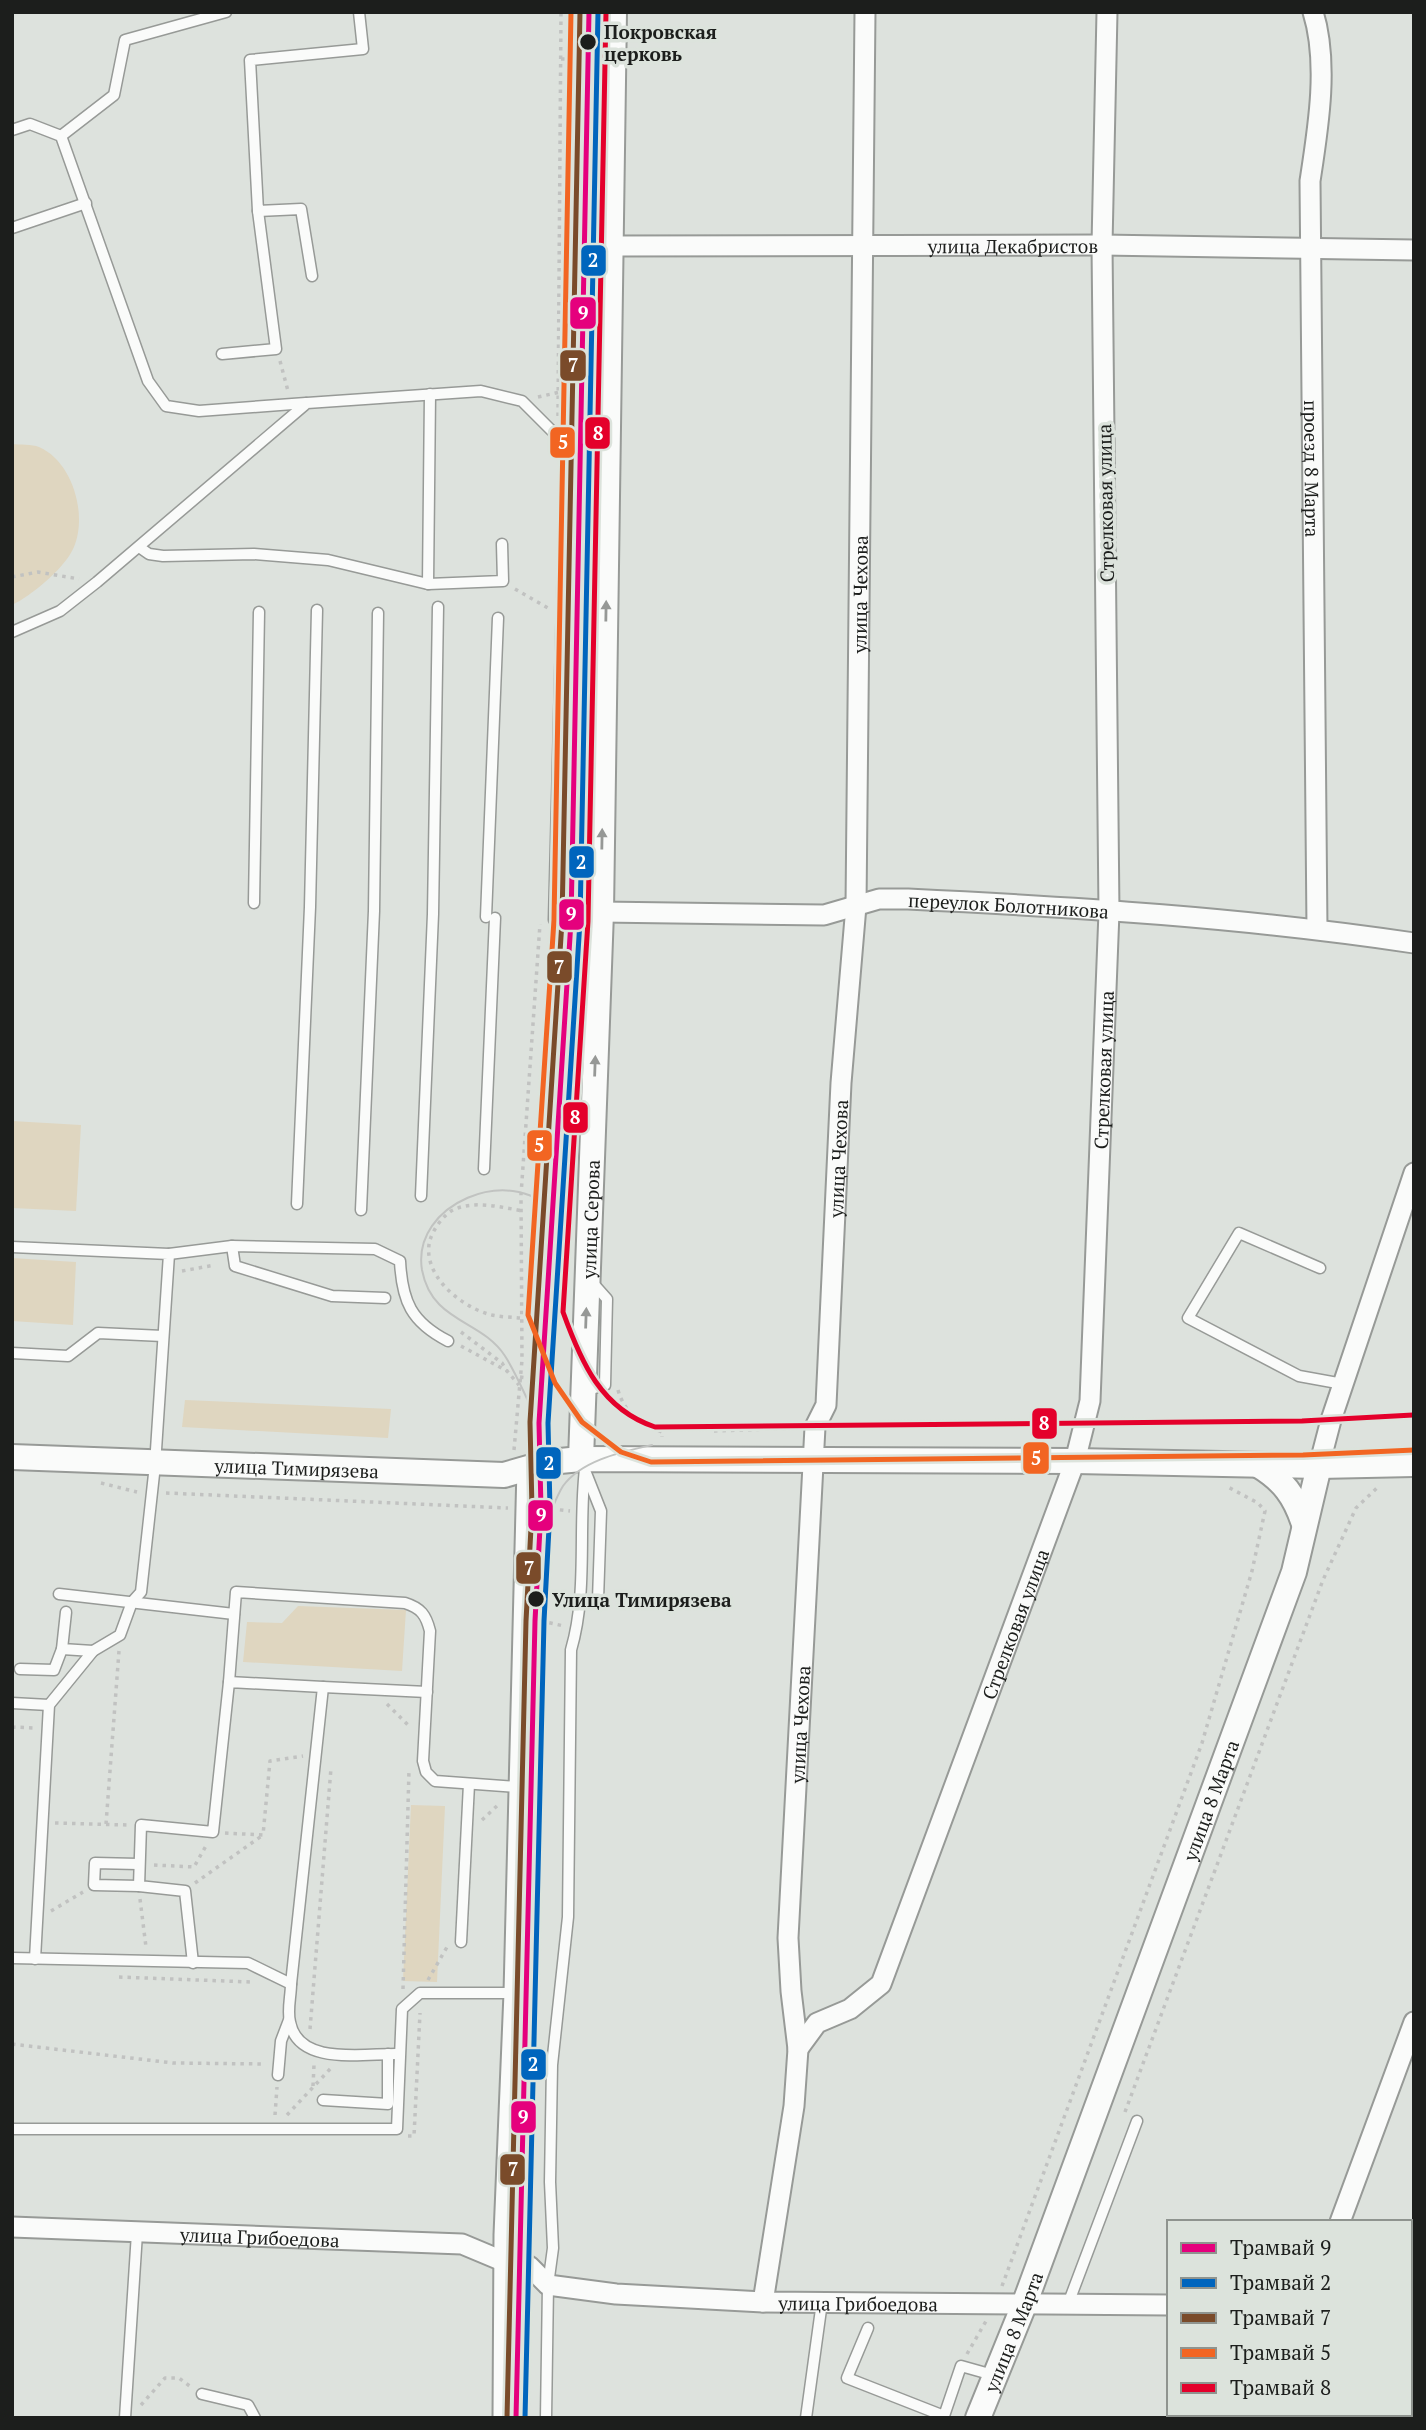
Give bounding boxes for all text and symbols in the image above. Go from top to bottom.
place label: Покровская церковь [604,19,717,66]
marker: Покровская церковь [578,32,598,52]
street label: улица Декабристов [927,233,1098,258]
line badge: 2 [580,244,607,277]
text: 2 [588,247,598,272]
line badge: 9 [569,296,597,330]
text: 9 [578,300,589,325]
line badge: 7 [559,349,587,382]
text: 7 [568,352,578,377]
street label: проезд 8 Марта [1300,400,1326,538]
line badge: 8 [584,416,611,450]
text: 8 [593,420,604,445]
street label: Стрелковая улица [1091,423,1119,583]
line badge: 5 [549,426,576,459]
text: 5 [558,429,568,454]
street label: улица Чехова [846,535,872,655]
one-way arrow [600,600,612,622]
one-way arrow [597,827,608,849]
line badge: 2 [568,845,595,879]
text: 2 [576,849,586,874]
street label: переулок Болотникова [908,887,1110,923]
line badge: 9 [558,898,585,931]
text: 9 [566,901,577,926]
line badge: 7 [546,950,573,984]
text: 7 [554,954,564,979]
street label: Стрелковая улица [1087,990,1118,1150]
one-way arrow [590,1055,601,1077]
street label: улица Чехова [822,1099,853,1219]
line badge: 8 [562,1101,589,1134]
text: 8 [570,1104,581,1129]
line badge: 5 [526,1129,553,1162]
text: 5 [534,1132,544,1157]
street label: улица Серова [575,1159,604,1280]
one-way arrow [581,1307,592,1329]
line badge: 8 [1031,1407,1058,1440]
text: 8 [1039,1410,1050,1435]
line badge: 5 [1022,1441,1050,1475]
text: 5 [1031,1445,1041,1470]
line badge: 2 [535,1446,562,1480]
text: 2 [544,1450,554,1475]
street label: улица Тимирязева [213,1452,380,1483]
line badge: 9 [527,1499,554,1532]
text: 9 [536,1502,547,1527]
street label: Стрелковая улица [975,1545,1054,1703]
line badge: 7 [515,1551,542,1585]
text: 7 [524,1555,534,1580]
place label: Улица Тимирязева [552,1587,732,1612]
marker: Улица Тимирязева [526,1589,546,1609]
street label: улица Чехова [784,1664,815,1785]
street label: улица 8 Марта [1176,1736,1244,1865]
line badge: 2 [520,2048,547,2081]
text: 2 [528,2051,538,2076]
line badge: 9 [510,2100,537,2134]
text: 9 [518,2104,529,2129]
line badge: 7 [499,2153,526,2186]
text: 7 [508,2156,518,2181]
legend [1167,2220,1412,2416]
street label: улица Грибоедова [179,2221,340,2252]
text: Трамвай 9 [1230,2233,1331,2261]
street label: улица 8 Марта [977,2268,1048,2396]
text: Трамвай 2 [1230,2268,1331,2296]
street label: улица Грибоедова [777,2290,938,2316]
text: Трамвай 7 [1230,2303,1331,2331]
text: Трамвай 5 [1230,2338,1331,2366]
text: Трамвай 8 [1230,2373,1331,2401]

